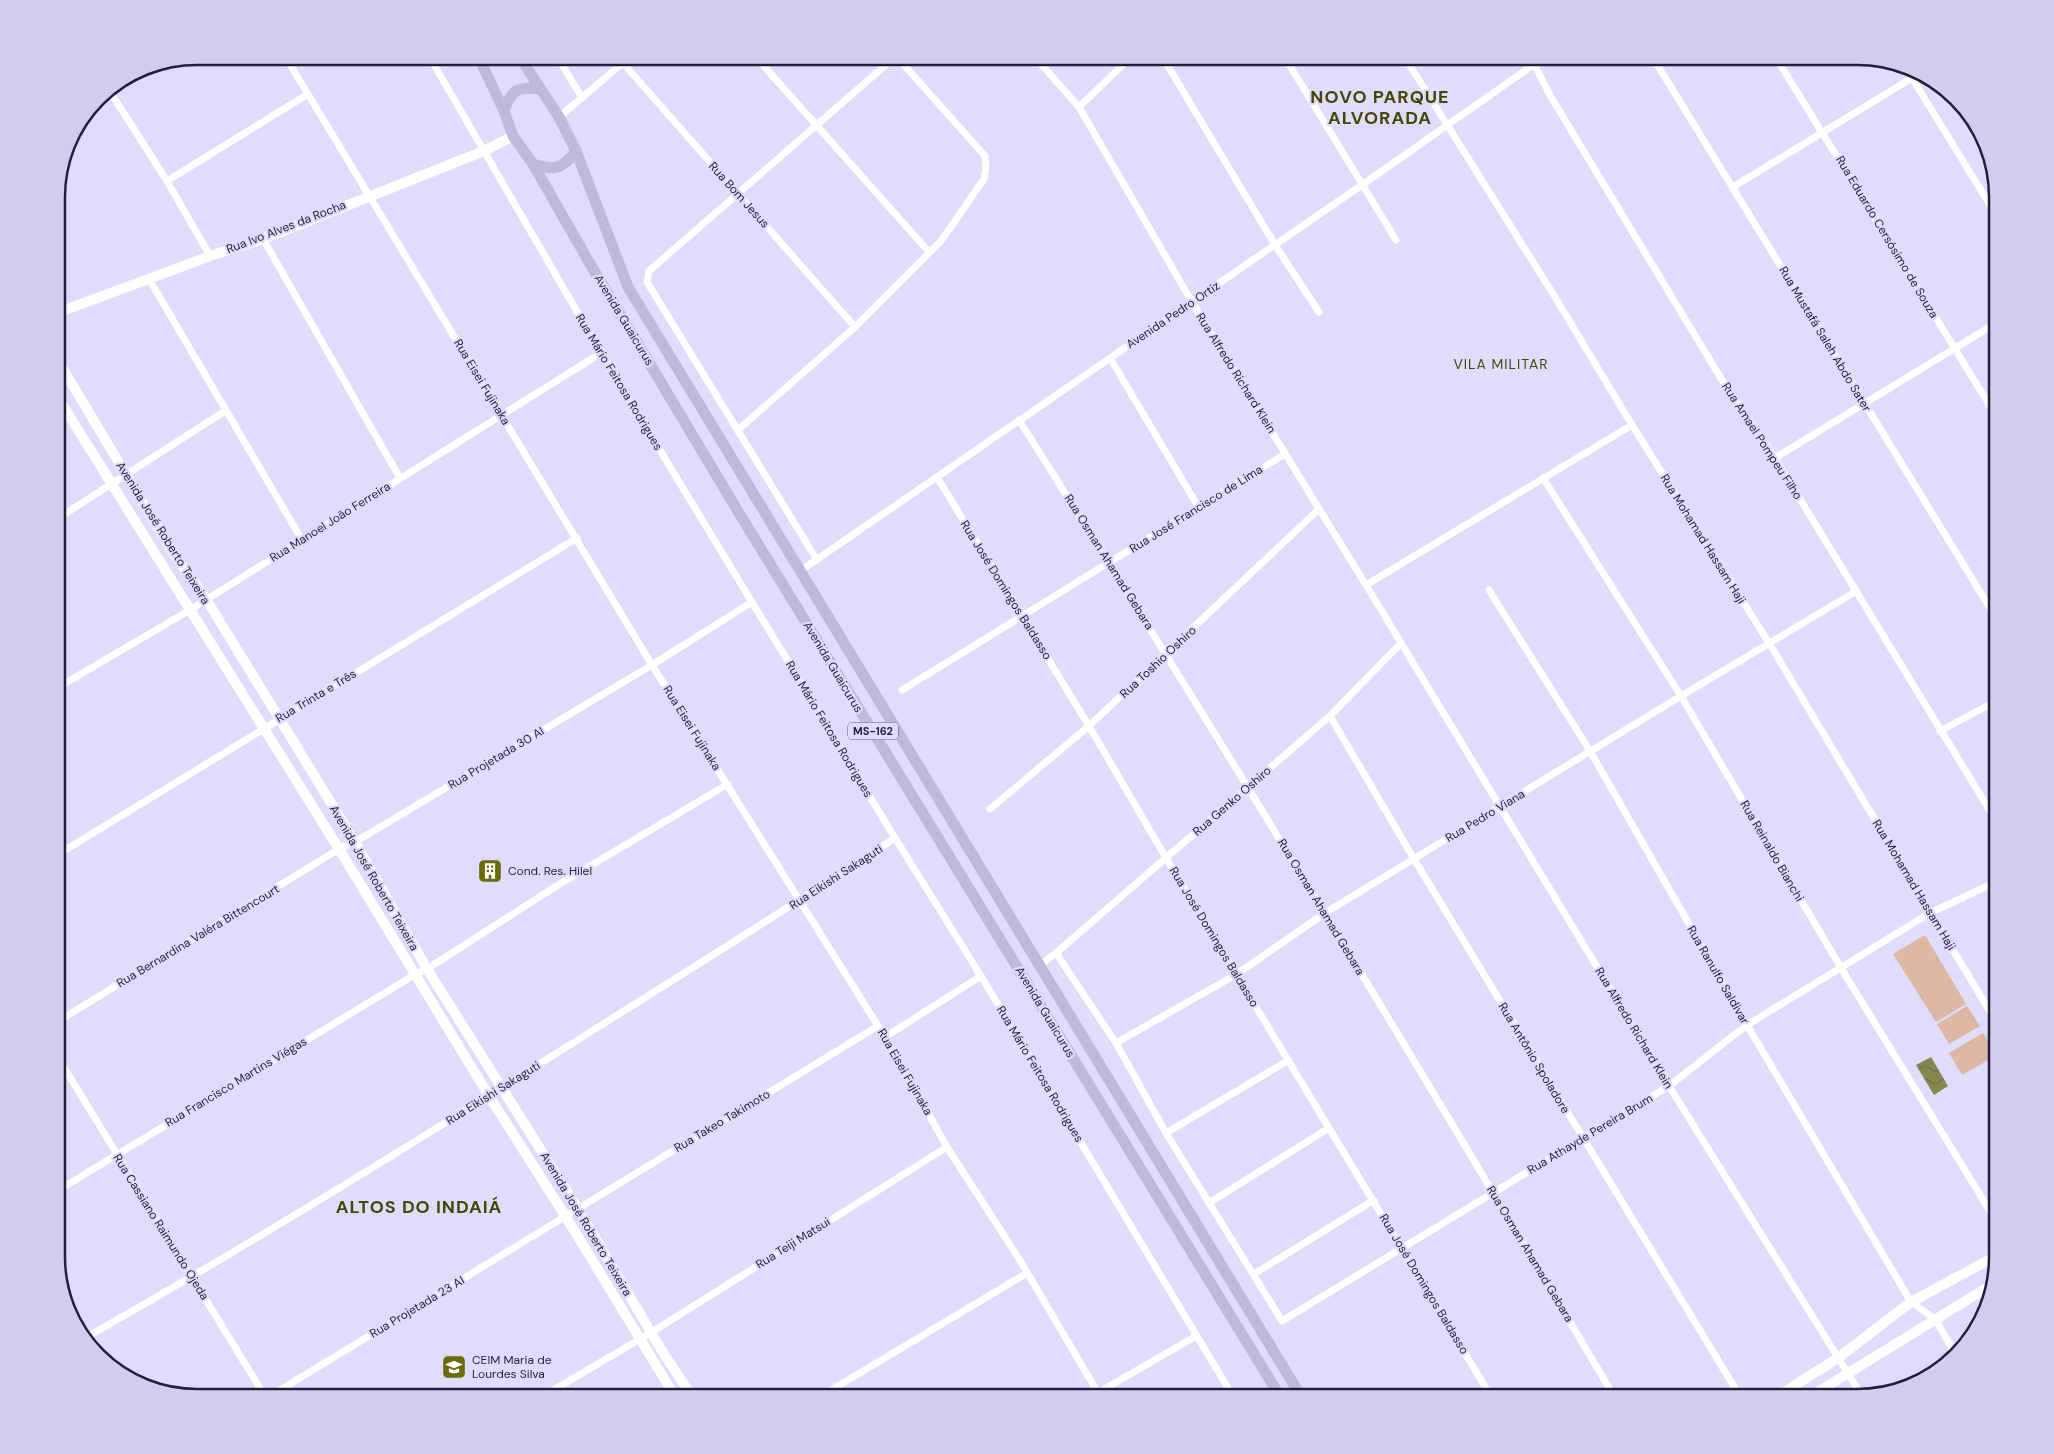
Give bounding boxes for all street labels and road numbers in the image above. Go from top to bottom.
street label: Rua Eduardo Cersósimo de Souza [1832,153,1942,321]
street label: Rua Bom Jesus [705,159,773,231]
street label: Rua Ivo Alves da Rocha [224,197,348,257]
street label: Rua Mustafá Saleh Abdo Sater [1775,263,1875,415]
street label: Avenida Guaicurus [590,271,658,369]
street label: Avenida Pedro Ortiz [1123,278,1223,352]
street label: Rua Alfredo Richard Klein [1192,310,1280,436]
street label: Rua Mário Feitosa Rodrigues [572,311,666,453]
street label: Rua Eisei Fujinaka [450,336,514,428]
street label: Rua Amael Pompeu Filho [1718,379,1806,503]
street label: Avenida José Roberto Teixeira [112,459,214,607]
street label: Rua José Francisco de Lima [1126,461,1266,557]
street label: Rua Mohamad Hassam Haji [1656,471,1750,607]
street label: Rua Manoel João Ferreira [267,478,393,566]
street label: Rua Osman Ahamad Gebara [1061,491,1157,633]
street label: Rua José Domingos Baldasso [957,517,1055,663]
street label: Avenida Guaicurus [799,618,867,716]
street label: Rua Toshio Oshiro [1116,622,1200,702]
street label: Rua Mário Feitosa Rodrigues [782,658,876,800]
street label: Rua Trinta e Três [273,666,359,726]
street label: Rua Eisei Fujinaka [659,682,725,774]
road number: MS-162 [848,722,898,739]
street label: Rua Projetada 30 AI [445,723,547,793]
street label: Rua Genko Oshiro [1189,763,1275,839]
street label: Rua Pedro Viana [1442,786,1528,846]
street label: Rua Reinaldo Bianchi [1736,798,1808,905]
street label: Avenida José Roberto Teixeira [326,802,422,954]
street label: Rua Mohamad Hassam Haji [1869,817,1960,953]
street label: Rua Osman Ahamad Gebara [1274,836,1368,978]
street label: Rua Eikishi Sakaguti [786,841,886,913]
street label: Rua José Domingos Baldasso [1166,864,1262,1010]
street label: Rua Bernardina Valéra Bittencourt [114,881,283,991]
street label: Rua Ranulfo Saldivar [1683,923,1753,1028]
street label: Avenida Guaicurus [1011,963,1079,1061]
street label: Rua Alfredo Richard Klein [1591,964,1677,1092]
street label: Rua Antônio Spoladore [1494,1000,1574,1117]
street label: Rua Mário Feitosa Rodrigues [993,1003,1087,1145]
street label: Rua Eisei Fujinaka [874,1026,936,1118]
street label: Rua Francisco Martins Viégas [162,1033,310,1131]
street label: Rua Eikishi Sakaguti [443,1057,543,1129]
street label: Rua Takeo Takimoto [671,1086,773,1156]
street label: Rua Athayde Pereira Brum [1524,1090,1656,1178]
street label: Avenida José Roberto Teixeira [537,1149,635,1299]
street label: Rua Cassiano Raimundo Ojeda [109,1151,213,1303]
street label: Rua Osman Ahamad Gebara [1483,1183,1577,1325]
street label: Rua José Domingos Baldasso [1376,1211,1472,1357]
street label: Rua Teiji Matsui [753,1214,833,1272]
street label: Rua Projetada 23 AI [367,1272,467,1342]

